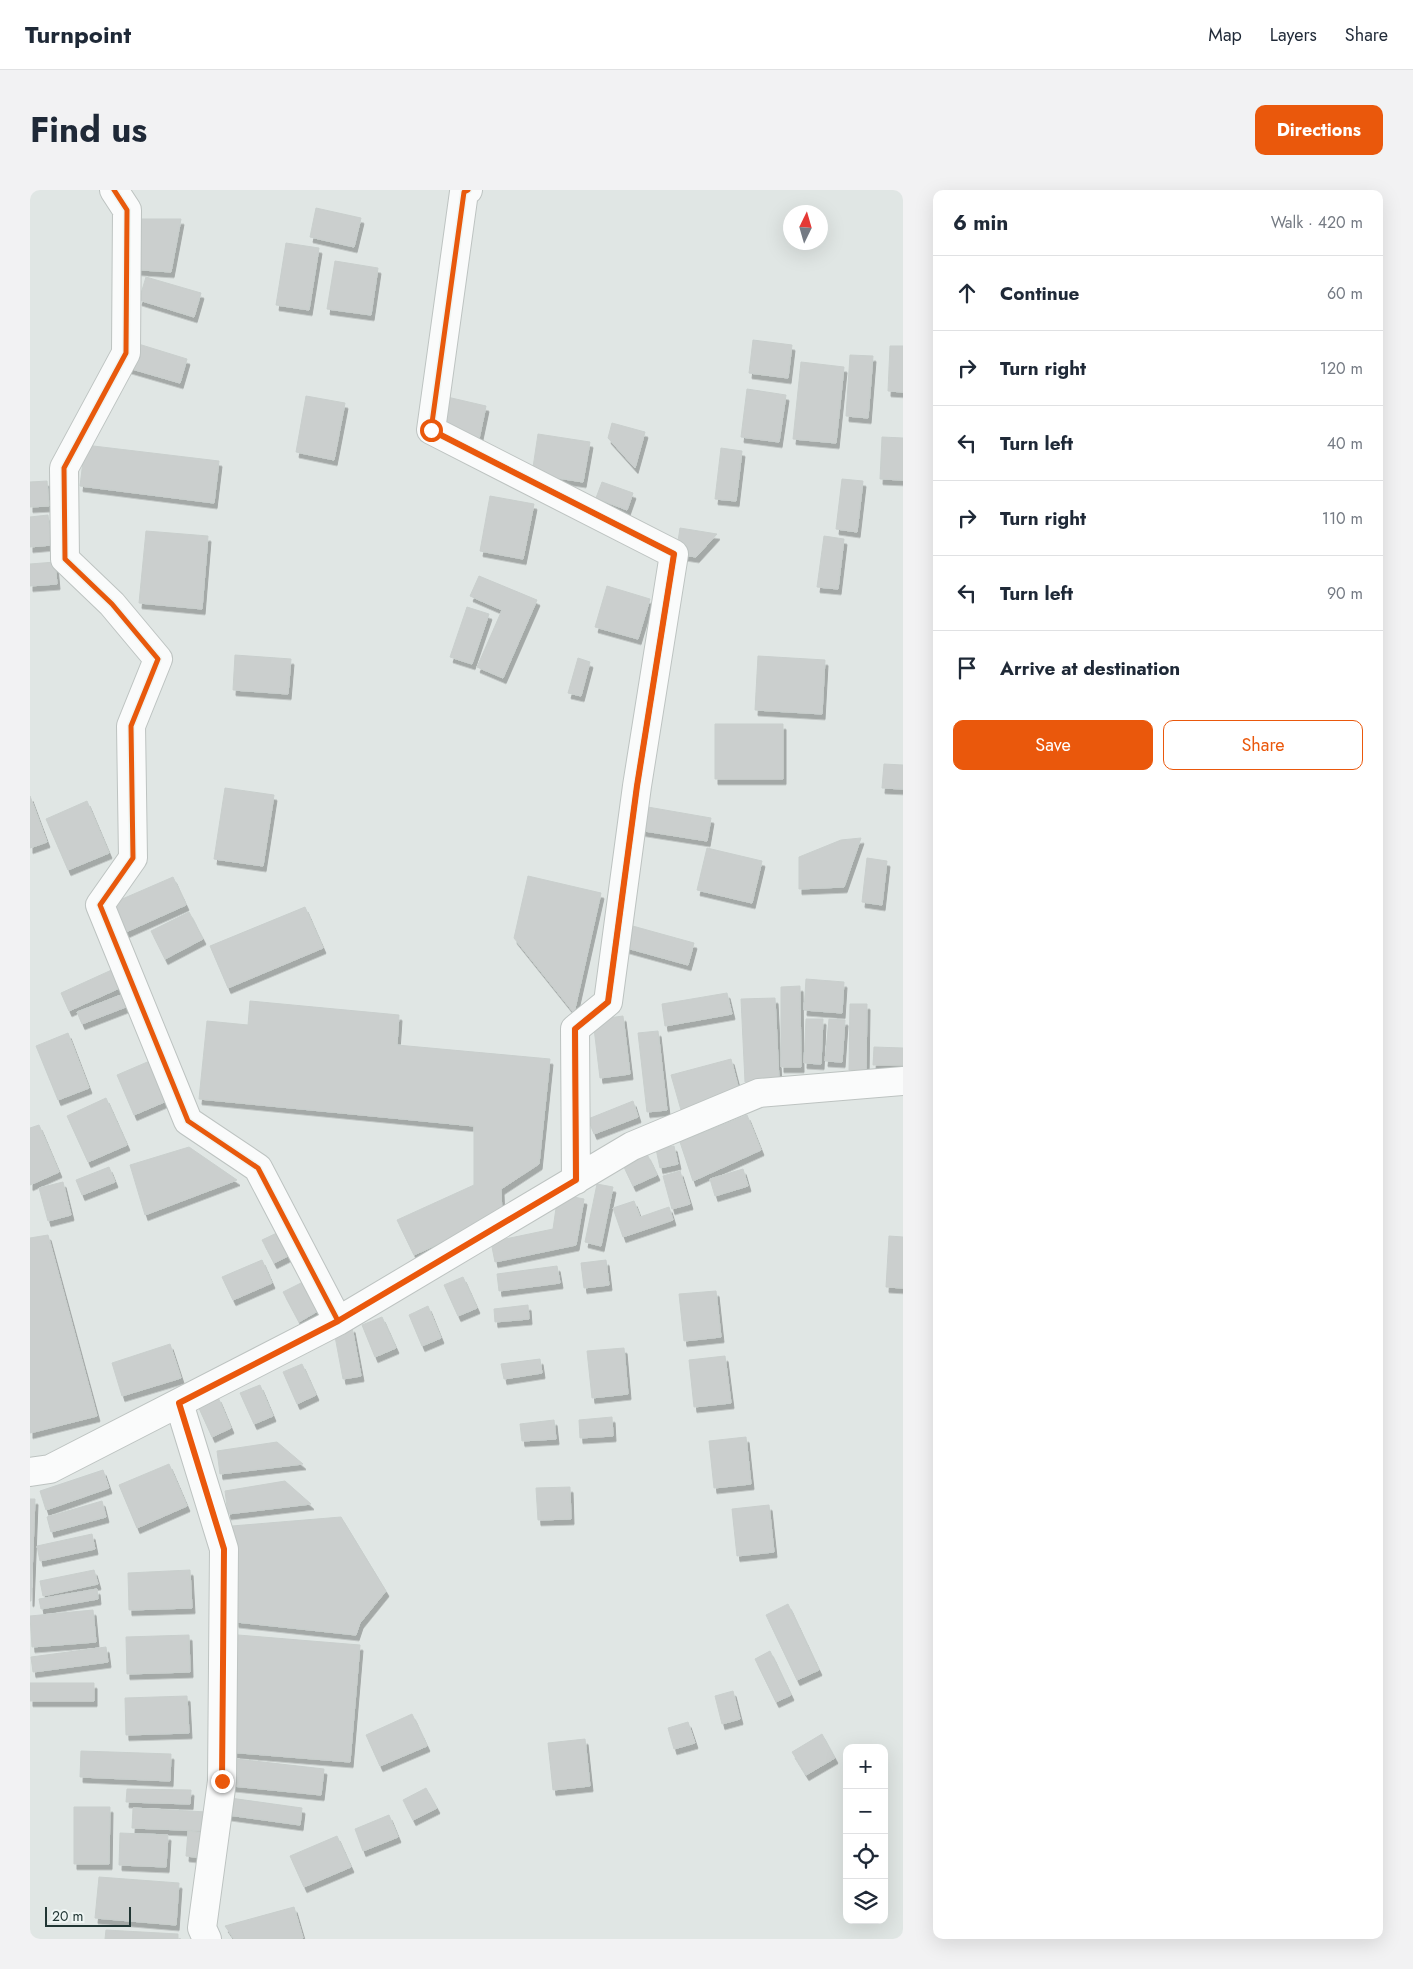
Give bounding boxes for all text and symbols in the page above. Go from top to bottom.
text: Turnpoint [25,17,131,52]
text: Map [1208,22,1242,48]
text: Layers [1270,22,1317,48]
text: Share [1345,22,1388,48]
text: Find us [30,105,147,155]
button: Directions [1255,105,1383,155]
north arrow [783,205,828,250]
text: 6 min [953,208,1008,238]
text: Walk · 420 m [1271,211,1363,234]
icon: ahead [953,279,981,307]
text: Continue [1000,280,1079,307]
text: 60 m [1327,282,1363,305]
icon: right [953,354,981,382]
text: Turn right [1000,355,1086,382]
text: 120 m [1320,357,1363,380]
route start [420,419,443,442]
icon: left [953,429,981,457]
text: Turn left [1000,430,1073,457]
text: 40 m [1327,432,1363,455]
icon: right [953,504,981,532]
text: Turn right [1000,505,1086,532]
text: 110 m [1322,507,1363,530]
icon: left [953,579,981,607]
text: Turn left [1000,580,1073,607]
text: 90 m [1327,582,1363,605]
icon: arrive [953,654,981,682]
text: Arrive at destination [1000,655,1180,682]
button: Save [953,720,1153,770]
button: Share [1163,720,1363,770]
map controls [843,1744,888,1924]
button: + [843,1744,888,1789]
route end [211,1770,234,1793]
button: − [843,1789,888,1834]
button: locate [843,1834,888,1879]
button: layers [843,1879,888,1924]
scale bar [45,1904,131,1927]
text: 20 m [52,1906,84,1926]

